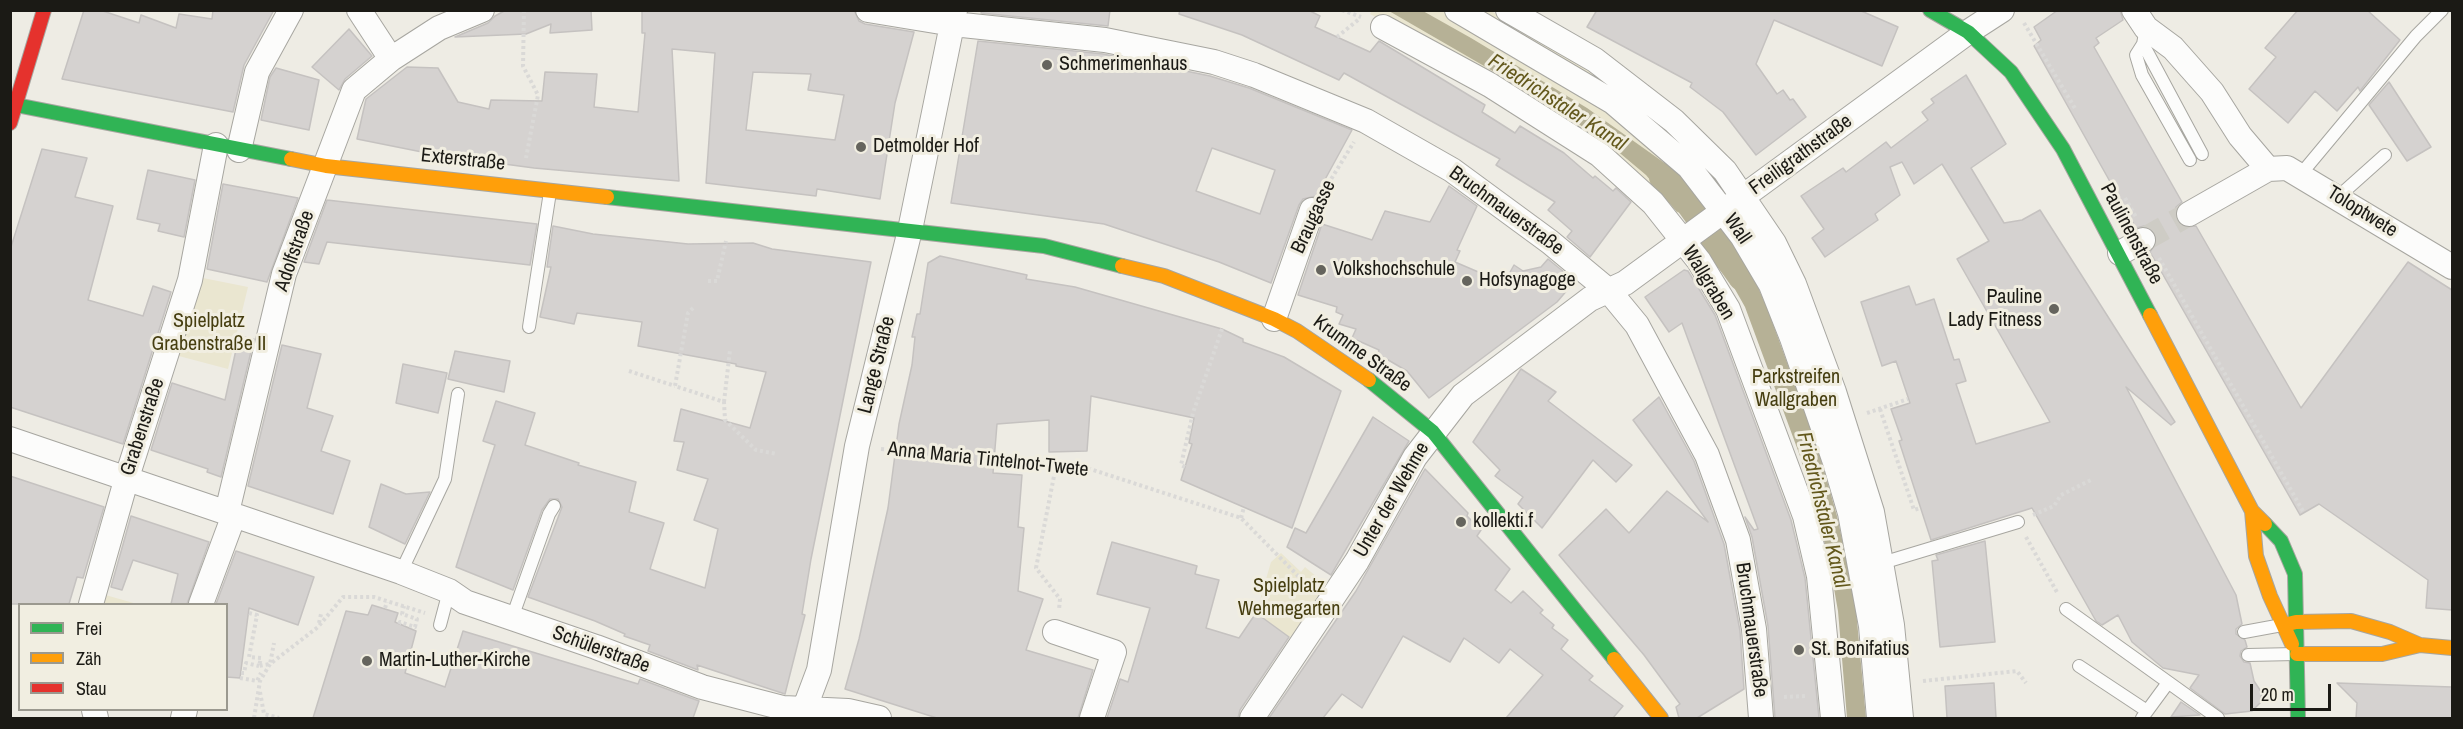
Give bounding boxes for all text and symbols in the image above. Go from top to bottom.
water label: Friedrichstaler Kanal [1483,49,1631,157]
place label: Schmerimenhaus [1059,53,1188,77]
marker: Schmerimenhaus [1040,58,1054,72]
street label: Freiligrathstraße [1745,110,1857,200]
place label: Detmolder Hof [873,135,979,159]
marker: Detmolder Hof [854,140,868,154]
street label: Exterstraße [420,144,506,176]
street label: Bruchmauerstraße [1444,161,1568,261]
street label: Braugasse [1287,176,1341,258]
street label: Paulinenstraße [2094,179,2168,289]
street label: Toloptwete [2322,181,2402,243]
street label: Adolfstraße [270,207,320,295]
street label: Wall [1718,209,1756,249]
street label: Wallgraben [1677,242,1739,324]
place label: Volkshochschule [1333,258,1455,282]
marker: Volkshochschule [1314,263,1328,277]
place label: Hofsynagoge [1479,269,1576,293]
marker: Hofsynagoge [1460,274,1474,288]
place label: Pauline Lady Fitness [1948,286,2042,333]
marker: Pauline Lady Fitness [2047,302,2061,316]
park label: Spielplatz Grabenstraße II [152,310,266,357]
street label: Krumme Straße [1308,310,1416,398]
street label: Lange Straße [853,314,901,416]
park label: Parkstreifen Wallgraben [1752,366,1840,413]
street label: Grabenstraße [116,375,170,479]
water label: Friedrichstaler Kanal [1790,429,1854,591]
street label: Anna Maria Tintelnot-Twete [886,438,1090,482]
street label: Unter der Wehme [1349,438,1435,562]
place label: kollekti.f [1473,510,1533,534]
marker: kollekti.f [1454,515,1468,529]
street label: Bruchmauerstraße [1730,561,1772,699]
park label: Spielplatz Wehmegarten [1238,575,1340,622]
legend [18,603,228,711]
text: Frei [76,616,102,641]
street label: Schülerstraße [549,621,653,679]
place label: St. Bonifatius [1811,638,1909,662]
marker: St. Bonifatius [1792,643,1806,657]
text: Zäh [76,646,101,671]
place label: Martin-Luther-Kirche [379,649,530,673]
marker: Martin-Luther-Kirche [360,654,374,668]
scale bar [2253,672,2334,710]
text: Stau [76,676,106,701]
text: 20 m [2261,682,2294,707]

